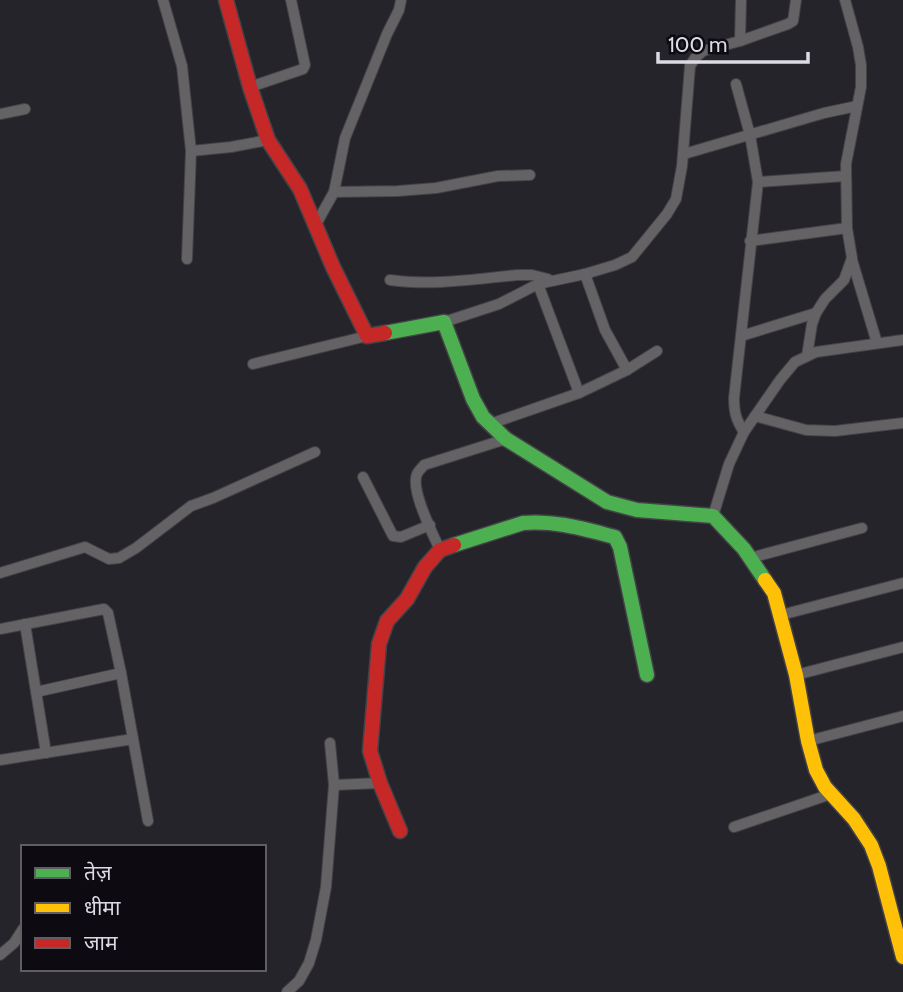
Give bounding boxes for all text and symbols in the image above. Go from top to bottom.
scale bar [658,21,808,65]
text: 100 m [668,32,727,57]
legend [21,845,266,971]
text: तेज़ [84,860,112,885]
text: धीमा [84,895,121,920]
text: जाम [84,930,118,955]

